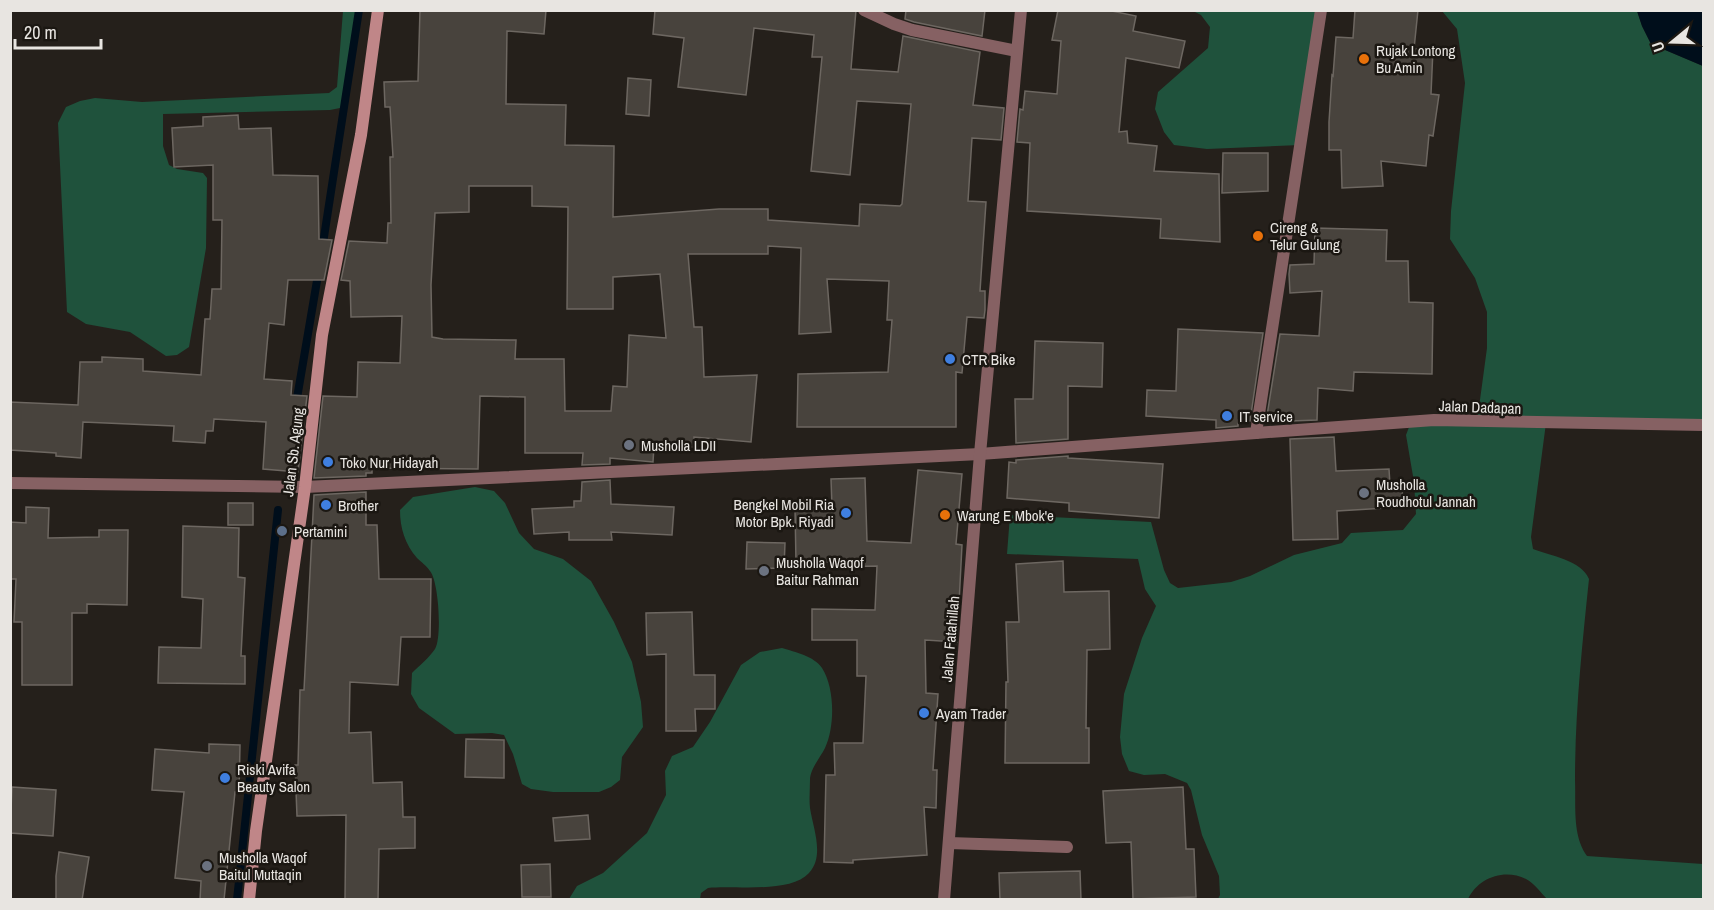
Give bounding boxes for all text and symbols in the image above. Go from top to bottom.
scale bar [15,12,100,50]
north arrow [1642,12,1702,72]
text: 20 m [24,20,57,45]
text: U [1646,39,1670,55]
place label: Rujak Lontong Bu Amin [1376,40,1455,78]
marker: Rujak Lontong Bu Amin [1357,52,1371,66]
place label: Cireng & Telur Gulung [1270,217,1340,255]
marker: Cireng & Telur Gulung [1251,229,1265,243]
place label: CTR Bike [962,349,1015,370]
marker: CTR Bike [943,352,957,366]
street label: Jalan Dadapan [1438,395,1522,419]
street label: Jalan Sb. Agung [277,406,309,498]
place label: IT service [1239,406,1293,427]
marker: IT service [1220,409,1234,423]
place label: Musholla LDII [641,435,716,456]
marker: Musholla LDII [622,438,636,452]
place label: Toko Nur Hidayah [340,452,438,473]
marker: Toko Nur Hidayah [321,455,335,469]
place label: Musholla Roudhotul Jannah [1376,474,1476,512]
marker: Musholla Roudhotul Jannah [1357,486,1371,500]
place label: Bengkel Mobil Ria Motor Bpk. Riyadi [733,494,834,532]
place label: Brother [338,495,378,516]
marker: Brother [319,498,333,512]
place label: Warung E Mbok'e [957,505,1054,526]
marker: Bengkel Mobil Ria Motor Bpk. Riyadi [839,506,853,520]
marker: Warung E Mbok'e [938,508,952,522]
place label: Pertamini [294,521,347,542]
marker: Pertamini [275,524,289,538]
place label: Musholla Waqof Baitur Rahman [776,552,864,590]
marker: Musholla Waqof Baitur Rahman [757,564,771,578]
street label: Jalan Fatahillah [936,595,964,683]
place label: Ayam Trader [935,703,1006,724]
marker: Ayam Trader [917,706,931,720]
place label: Riski Avifa Beauty Salon [237,759,310,797]
marker: Riski Avifa Beauty Salon [218,771,232,785]
place label: Musholla Waqof Baitul Muttaqin [219,847,307,885]
marker: Musholla Waqof Baitul Muttaqin [200,859,214,873]

